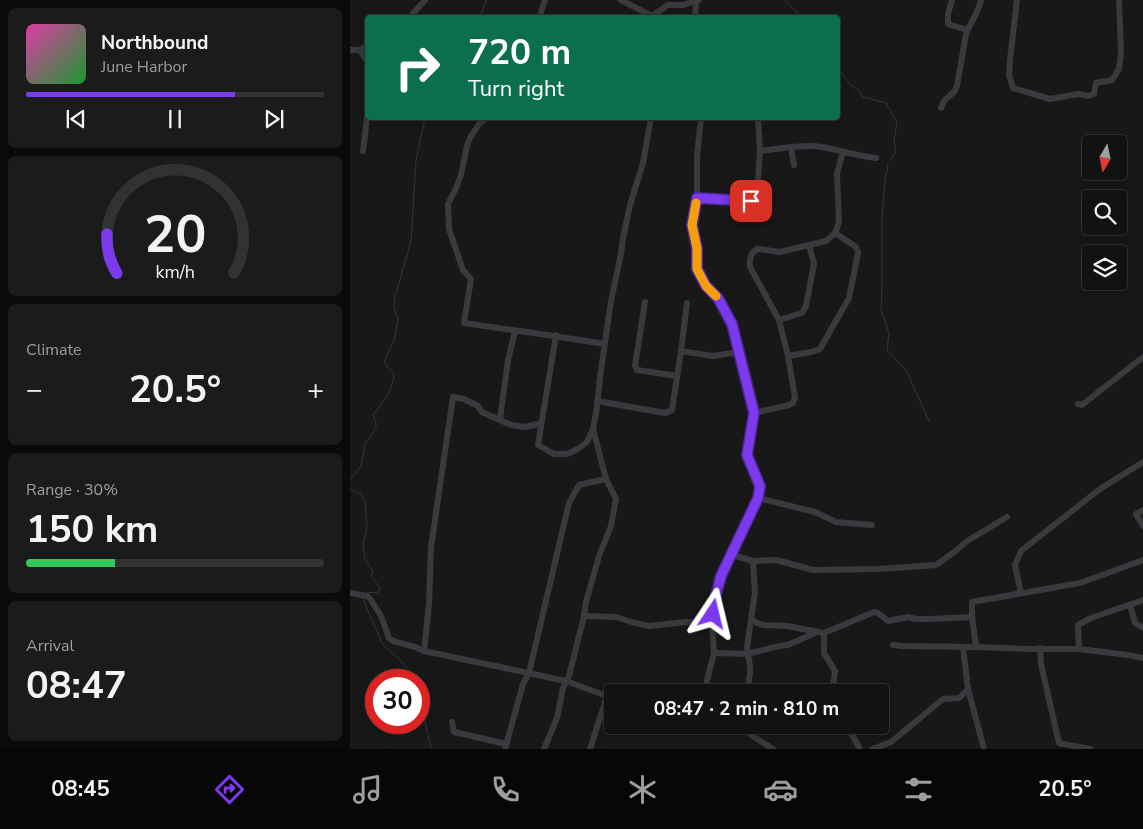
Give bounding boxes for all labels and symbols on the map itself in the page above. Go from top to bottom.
north arrow [1082,135,1128,180]
pin [730,180,772,222]
position arrow [686,587,738,639]
speed limit sign: 30 [365,669,430,734]

